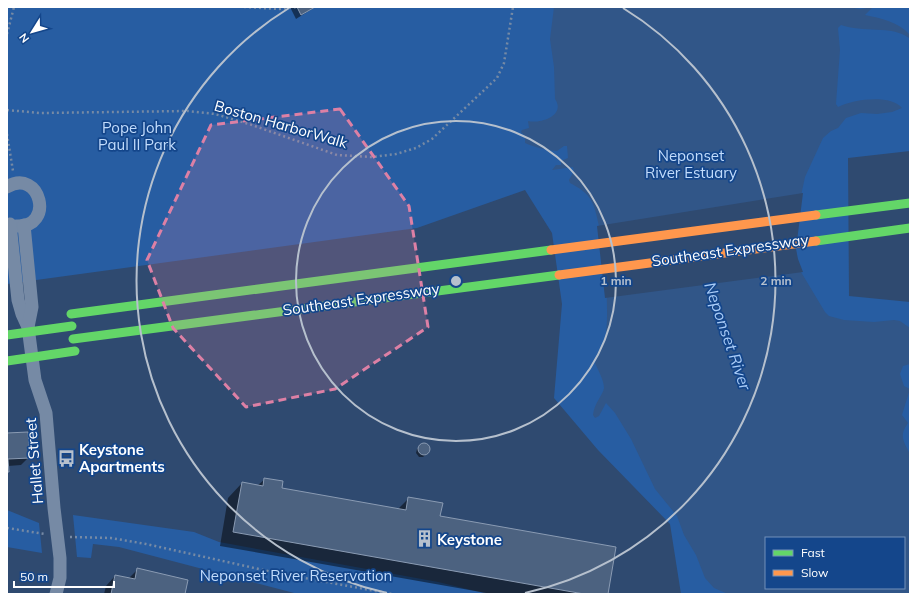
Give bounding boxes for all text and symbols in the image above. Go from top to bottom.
north arrow [12,12,52,52]
text: N [16,30,32,46]
street label: Boston HarborWalk [212,96,350,152]
park label: Pope John Paul II Park [98,118,176,154]
park label: Neponset River Estuary [645,146,737,182]
street label: Southeast Expressway [650,230,810,270]
text: 1 min [600,273,632,288]
text: 2 min [760,273,792,288]
centre of rings [449,274,463,288]
street label: Southeast Expressway [281,279,441,319]
water label: Neponset River [700,279,756,394]
street label: Hallet Street [21,417,47,505]
place label: Keystone Apartments [79,440,165,476]
bus stop icon: Keystone Apartments [56,448,76,468]
building icon: Keystone [414,529,434,549]
place label: Keystone [437,530,502,549]
legend [765,537,905,589]
text: Fast [801,545,825,560]
scale bar [14,563,114,589]
text: Slow [801,565,829,580]
park label: Neponset River Reservation [200,566,392,585]
text: 50 m [20,569,48,584]

